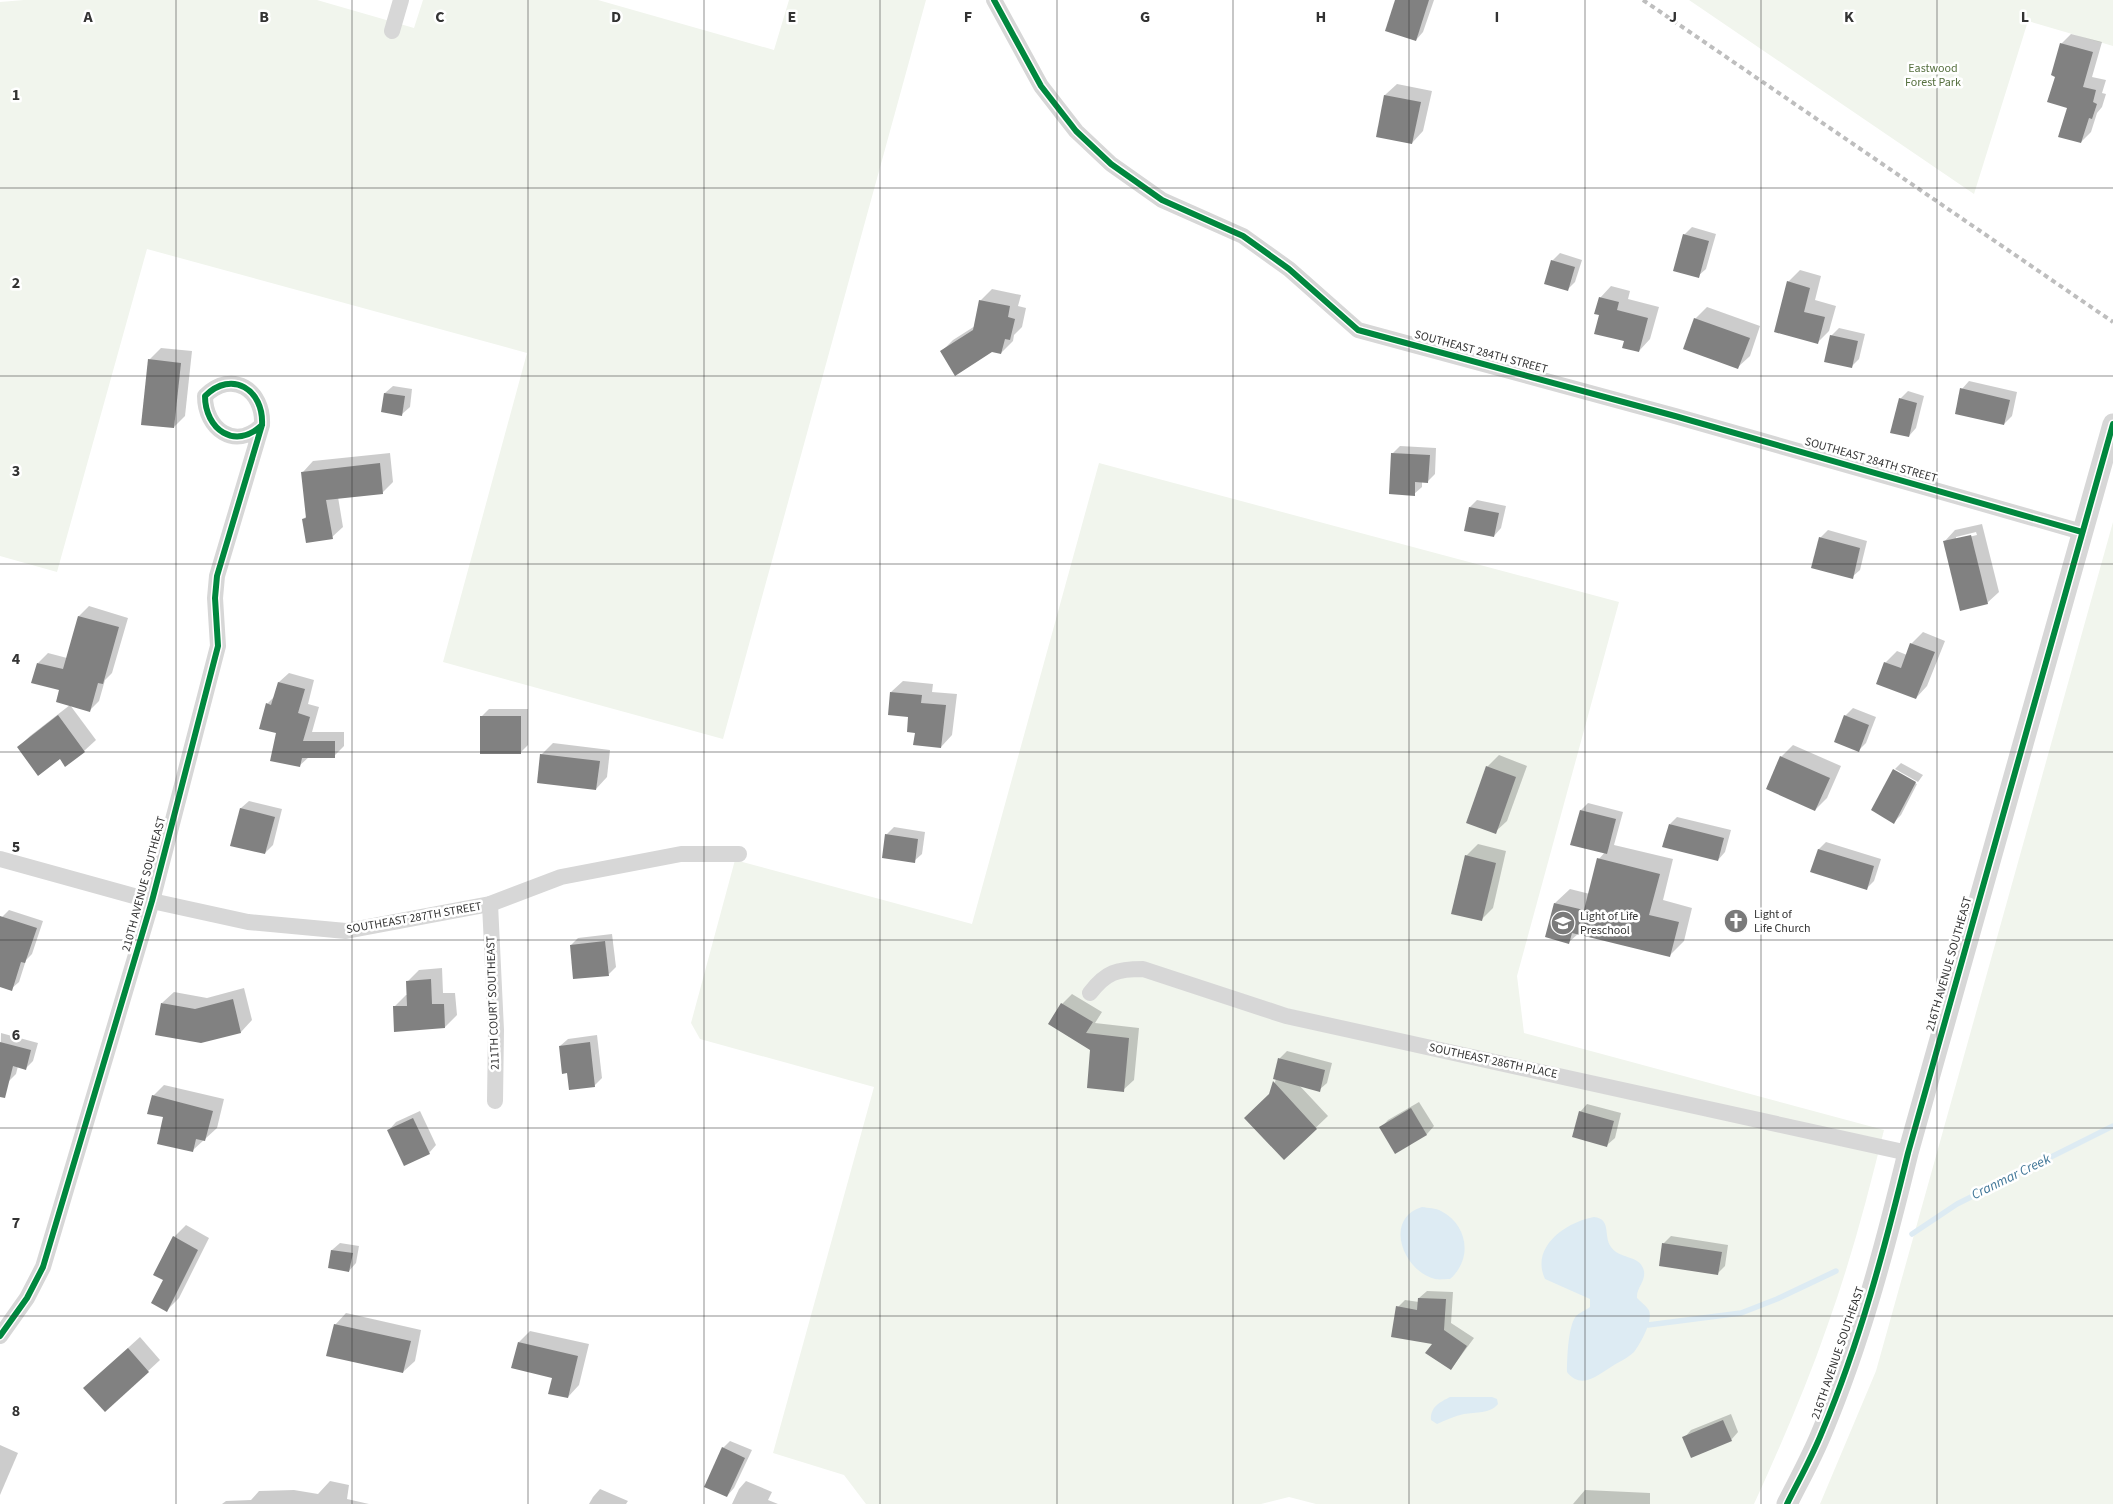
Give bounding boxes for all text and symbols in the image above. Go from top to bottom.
text: A [82,6,93,28]
text: B [259,6,269,28]
text: C [435,6,445,28]
text: D [611,6,621,28]
text: E [788,6,796,28]
text: F [964,6,972,28]
text: G [1140,6,1150,28]
text: H [1316,6,1326,28]
text: I [1495,6,1499,28]
text: J [1669,6,1677,28]
text: K [1844,6,1854,28]
text: L [2021,6,2029,28]
park label: Eastwood Forest Park [1905,60,1961,91]
text: 1 [12,84,20,106]
text: 2 [12,272,20,294]
street label: SOUTHEAST 284TH STREET [1412,326,1550,378]
street label: SOUTHEAST 284TH STREET [1803,433,1940,487]
text: 3 [12,460,20,482]
text: 4 [12,648,21,670]
street label: 210TH AVENUE SOUTHEAST [118,814,170,954]
text: 5 [12,836,20,858]
street label: 216TH AVENUE SOUTHEAST [1922,894,1977,1033]
street label: SOUTHEAST 287TH STREET [345,898,484,938]
place label: Light of Life Church [1754,906,1810,937]
place label: Light of Life Preschool [1580,908,1638,939]
church icon: Light of Life Church [1723,908,1749,934]
school or university icon: Light of Life Preschool [1550,910,1576,936]
street label: 211TH COURT SOUTHEAST [482,935,504,1070]
text: 6 [12,1024,20,1046]
street label: SOUTHEAST 286TH PLACE [1427,1039,1559,1083]
water label: Cranmar Creek [1968,1149,2054,1205]
text: 7 [12,1212,20,1234]
street label: 216TH AVENUE SOUTHEAST [1807,1284,1869,1422]
text: 8 [12,1400,20,1422]

